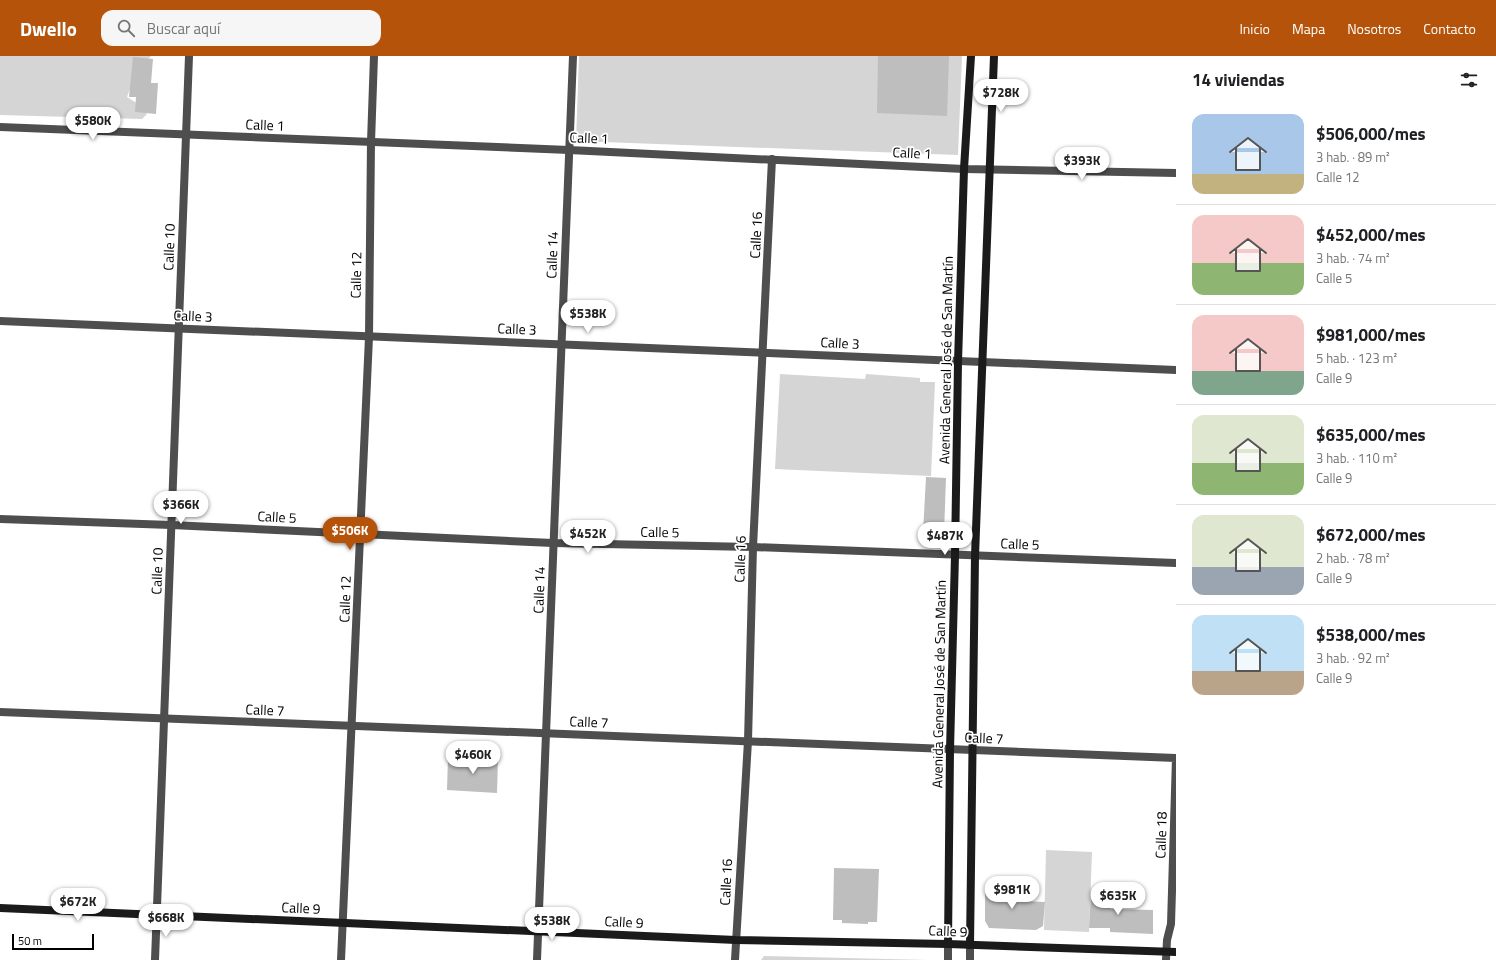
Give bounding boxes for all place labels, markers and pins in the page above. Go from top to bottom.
pin: $728K [973,79,1029,113]
pin: $580K [65,107,121,141]
pin: $393K [1054,147,1110,181]
pin: $538K [560,300,616,334]
pin: $366K [153,491,209,525]
pin: $506K [322,517,378,551]
pin: $452K [560,520,616,554]
pin: $487K [917,522,973,556]
pin: $460K [445,741,501,775]
pin: $981K [984,876,1040,910]
pin: $635K [1090,882,1146,916]
pin: $672K [50,888,106,922]
pin: $668K [138,904,194,938]
pin: $538K [524,907,580,941]

